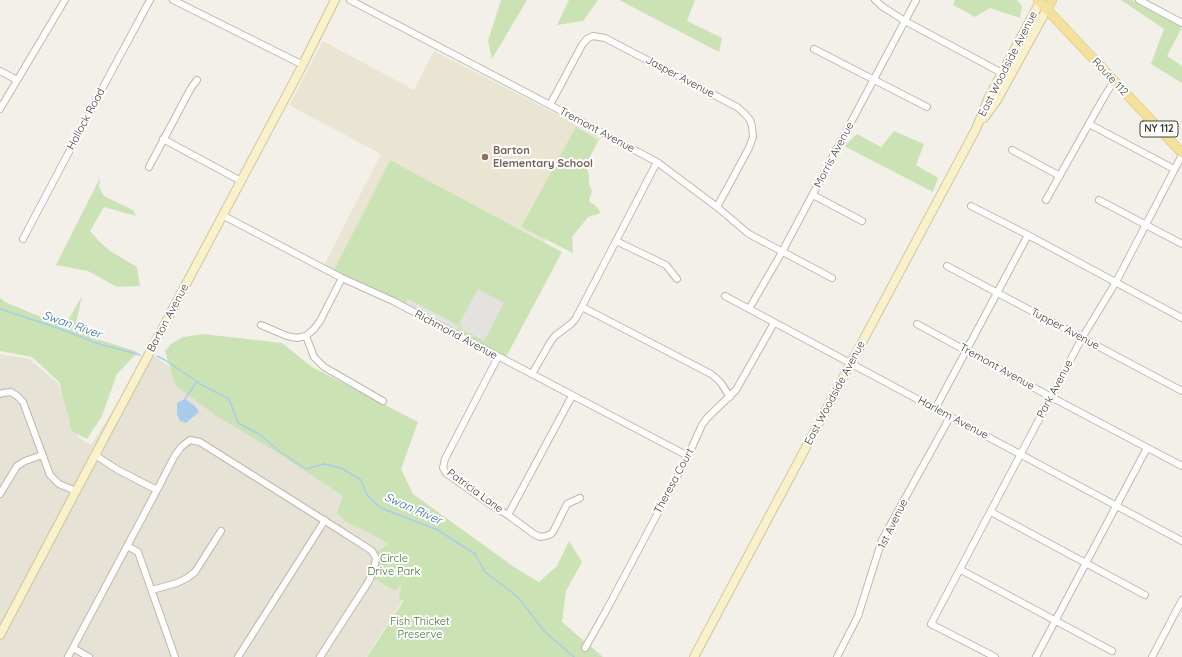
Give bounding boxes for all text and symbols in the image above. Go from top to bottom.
street label: East Woodside Avenue [976,9,1040,119]
street label: Jasper Avenue [643,53,717,101]
street label: Route 112 [1089,55,1131,99]
street label: Hallock Road [64,86,108,152]
street label: Tremont Avenue [557,105,637,155]
street label: Morris Avenue [811,120,857,190]
road number: NY 112 [1140,121,1178,137]
place label: Barton Elementary School [493,144,593,170]
marker: Barton Elementary School [480,152,490,162]
street label: Barton Avenue [144,282,192,354]
street label: Tupper Avenue [1028,305,1102,353]
water label: Swan River [41,308,103,342]
street label: Richmond Avenue [412,308,500,362]
street label: East Woodside Avenue [802,339,868,447]
street label: Tremont Avenue [957,341,1037,393]
street label: Park Avenue [1034,358,1076,420]
street label: Harlem Avenue [915,394,991,442]
street label: Theresa Court [651,446,697,516]
street label: Patricia Lane [444,466,506,516]
water label: Swan River [382,490,444,528]
street label: 1st Avenue [875,497,911,551]
park label: Circle Drive Park [368,552,420,578]
park label: Fish Thicket Preserve [390,615,450,641]

